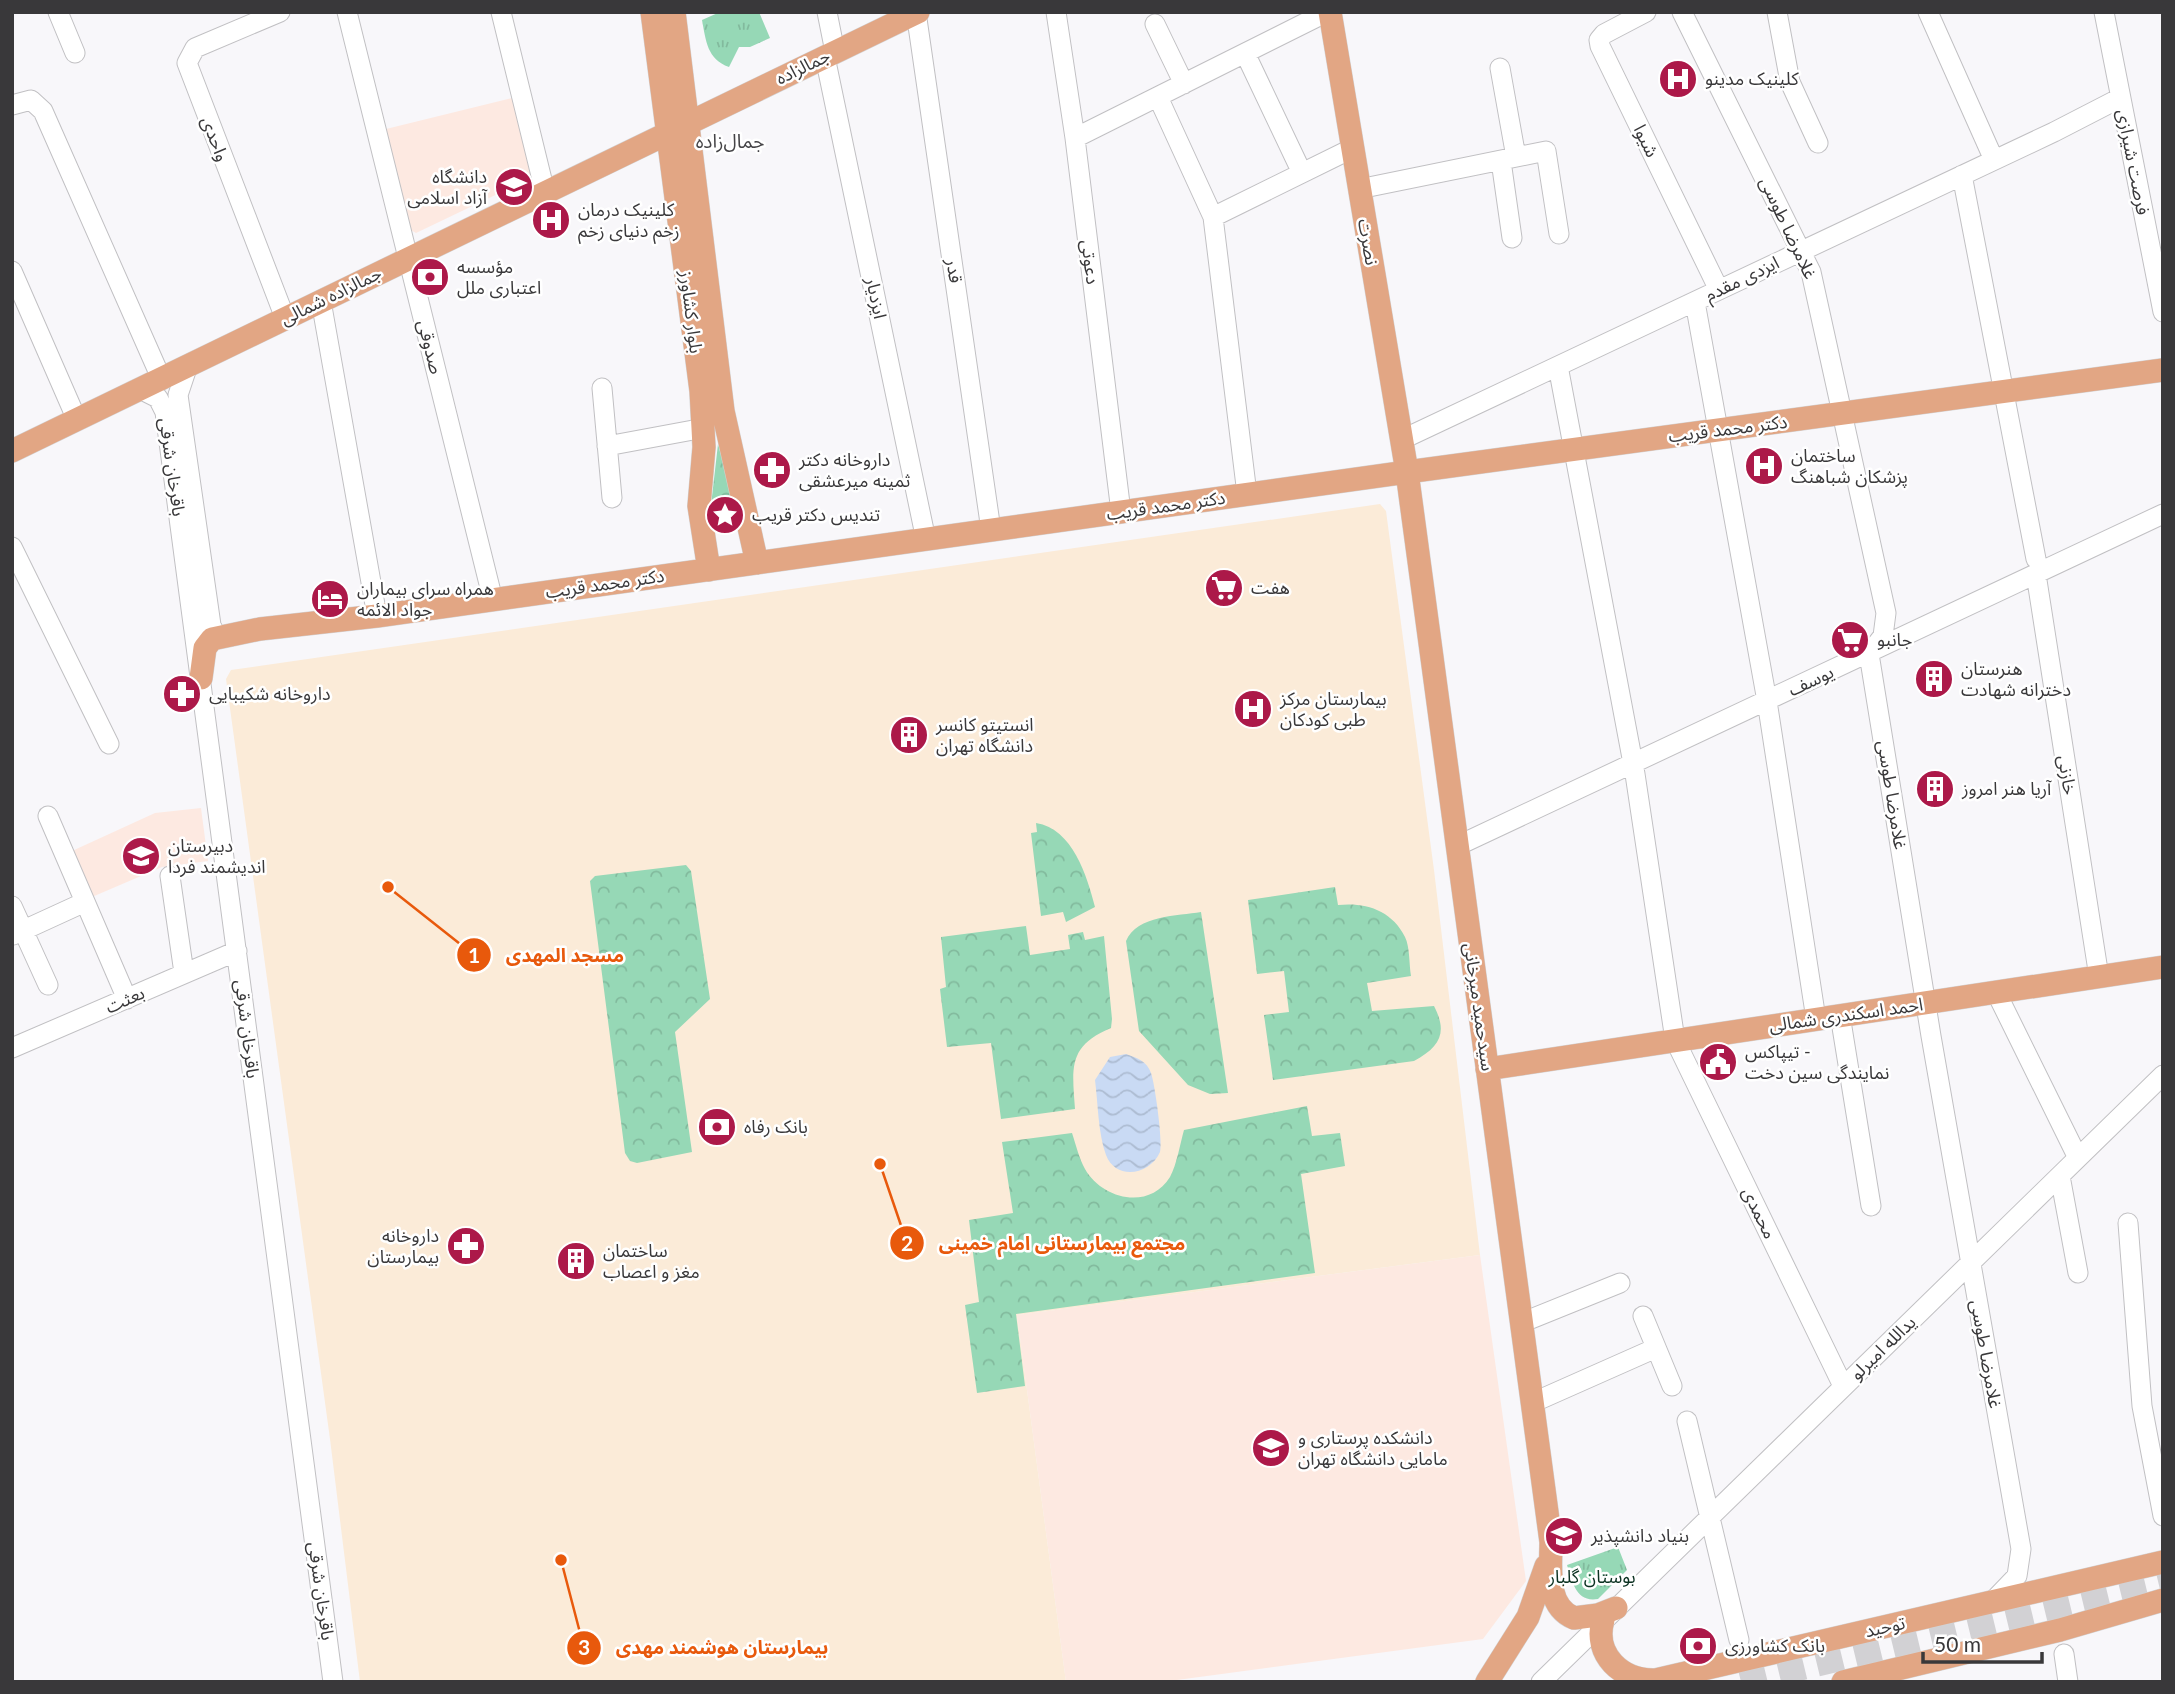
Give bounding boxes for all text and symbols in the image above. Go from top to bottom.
street label: جمالزاده [772,44,834,90]
hospital icon: کلینیک مدینو [1657,58,1699,100]
place label: کلینیک مدینو [1705,67,1799,90]
street label: فرصت شیرازی [2112,107,2155,217]
street label: واحدی [196,113,234,165]
street label: شیوا [1629,121,1664,161]
district label: جمال‌زاده [696,129,764,153]
place label: دانشگاه آزاد اسلامی [407,165,488,209]
school or university icon: دانشگاه آزاد اسلامی [493,166,535,208]
street label: غلامرضا طوسی [1755,173,1822,283]
place label: کلینیک درمان زخم دنیای زخم [578,198,679,244]
hospital icon: کلینیک درمان زخم دنیای زخم [530,199,572,241]
street label: نصرت [1353,217,1384,267]
street label: دعوتی [1076,238,1105,286]
street label: ایزدی مقدم [1701,251,1784,309]
place label: مؤسسه اعتباری ملل [457,255,541,299]
bank icon: مؤسسه اعتباری ملل [409,256,451,298]
street label: قدر [941,256,968,285]
street label: جمالزاده شمالی [276,261,385,330]
street label: بلوار کشاورز [675,268,708,355]
street label: ایزدیار [861,274,892,321]
street label: صدوقی [413,317,448,376]
street label: دکتر محمد قریب [1667,410,1789,447]
street label: باقرخان شرقی [154,416,191,518]
place label: ساختمان پزشکان شباهنگ [1791,444,1908,488]
hospital icon: ساختمان پزشکان شباهنگ [1743,445,1785,487]
place label: داروخانه دکتر ثمینه میرعشقی [798,448,910,492]
pharmacy icon: داروخانه دکتر ثمینه میرعشقی [751,449,793,491]
street label: دکتر محمد قریب [1105,486,1227,525]
place icon: تندیس دکتر قریب [704,494,746,536]
place label: تندیس دکتر قریب [752,503,880,526]
street label: دکتر محمد قریب [544,564,666,603]
supermarket icon: هفت [1203,567,1245,609]
place label: هفت [1251,576,1290,598]
place label: همراه سرای بیماران جواد الائمه [357,577,494,621]
hotel icon: همراه سرای بیماران جواد الائمه [309,578,351,620]
supermarket icon: جانبو [1829,619,1871,661]
place label: جانبو [1877,628,1912,651]
place label: هنرستان دخترانه شهادت [1961,657,2071,701]
building icon: هنرستان دخترانه شهادت [1913,658,1955,700]
street label: یوسف [1784,660,1837,701]
pharmacy icon: داروخانه شکیبایی [161,673,203,715]
place label: داروخانه شکیبایی [209,682,331,705]
place label: بیمارستان مرکز طبی کودکان [1279,687,1387,731]
hospital icon: بیمارستان مرکز طبی کودکان [1232,688,1274,730]
place label: انستیتو کانسر دانشگاه تهران [935,713,1034,757]
building icon: انستیتو کانسر دانشگاه تهران [888,714,930,756]
street label: غلامرضا طوسی [1873,739,1912,851]
street label: خازنی [2053,753,2082,796]
building icon: آریا هنر امروز [1914,768,1956,810]
place label: آریا هنر امروز [1961,777,2052,800]
place label: دبیرستان اندیشمند فردا [168,834,266,878]
school or university icon: دبیرستان اندیشمند فردا [120,835,162,877]
callout: مسجد المهدی [456,935,638,975]
text: 1 [468,942,480,967]
street label: سیدحمید میرخانی [1459,942,1500,1072]
text: مسجد المهدی [506,943,624,966]
street label: باقرخان شرقی [230,978,265,1080]
street label: بعثت [102,981,148,1017]
street label: احمد اسکندری شمالی [1767,992,1924,1037]
place label: تیپاکس - نمایندگی سین دخت [1745,1040,1889,1084]
public building icon: تیپاکس - نمایندگی سین دخت [1697,1041,1739,1083]
bank icon: بانک رفاه [696,1106,738,1148]
place label: بانک رفاه [744,1115,808,1138]
street label: محمدی [1737,1183,1782,1242]
callout: مجتمع بیمارستانی امام خمینی [890,1223,1199,1263]
place label: داروخانه بیمارستان [367,1224,439,1268]
pharmacy icon: داروخانه بیمارستان [445,1225,487,1267]
text: 2 [901,1230,913,1255]
text: مجتمع بیمارستانی امام خمینی [939,1231,1185,1258]
place label: ساختمان مغز و اعصاب [603,1239,700,1283]
building icon: ساختمان مغز و اعصاب [555,1240,597,1282]
street label: غلامرضا طوسی [1966,1298,2007,1410]
street label: یدالله امیرلو [1845,1311,1920,1385]
place label: دانشکده پرستاری و مامایی دانشگاه تهران [1298,1426,1448,1470]
school or university icon: دانشکده پرستاری و مامایی دانشگاه تهران [1250,1427,1292,1469]
school or university icon: بنیاد دانشپذیر [1543,1515,1585,1557]
place label: بنیاد دانشپذیر [1590,1524,1689,1547]
street label: باقرخان شرقی [303,1540,340,1642]
park label: بوستان گلبار [1547,1565,1636,1588]
street label: توحید [1862,1611,1907,1642]
scale bar [1923,1620,2042,1664]
bank icon: بانک کشاورزی [1677,1625,1719,1667]
callout: بیمارستان هوشمند مهدی [567,1628,842,1668]
text: 50 m [1934,1631,1981,1656]
text: 3 [578,1634,590,1659]
place label: بانک کشاورزی [1725,1634,1825,1657]
text: بیمارستان هوشمند مهدی [616,1635,828,1659]

